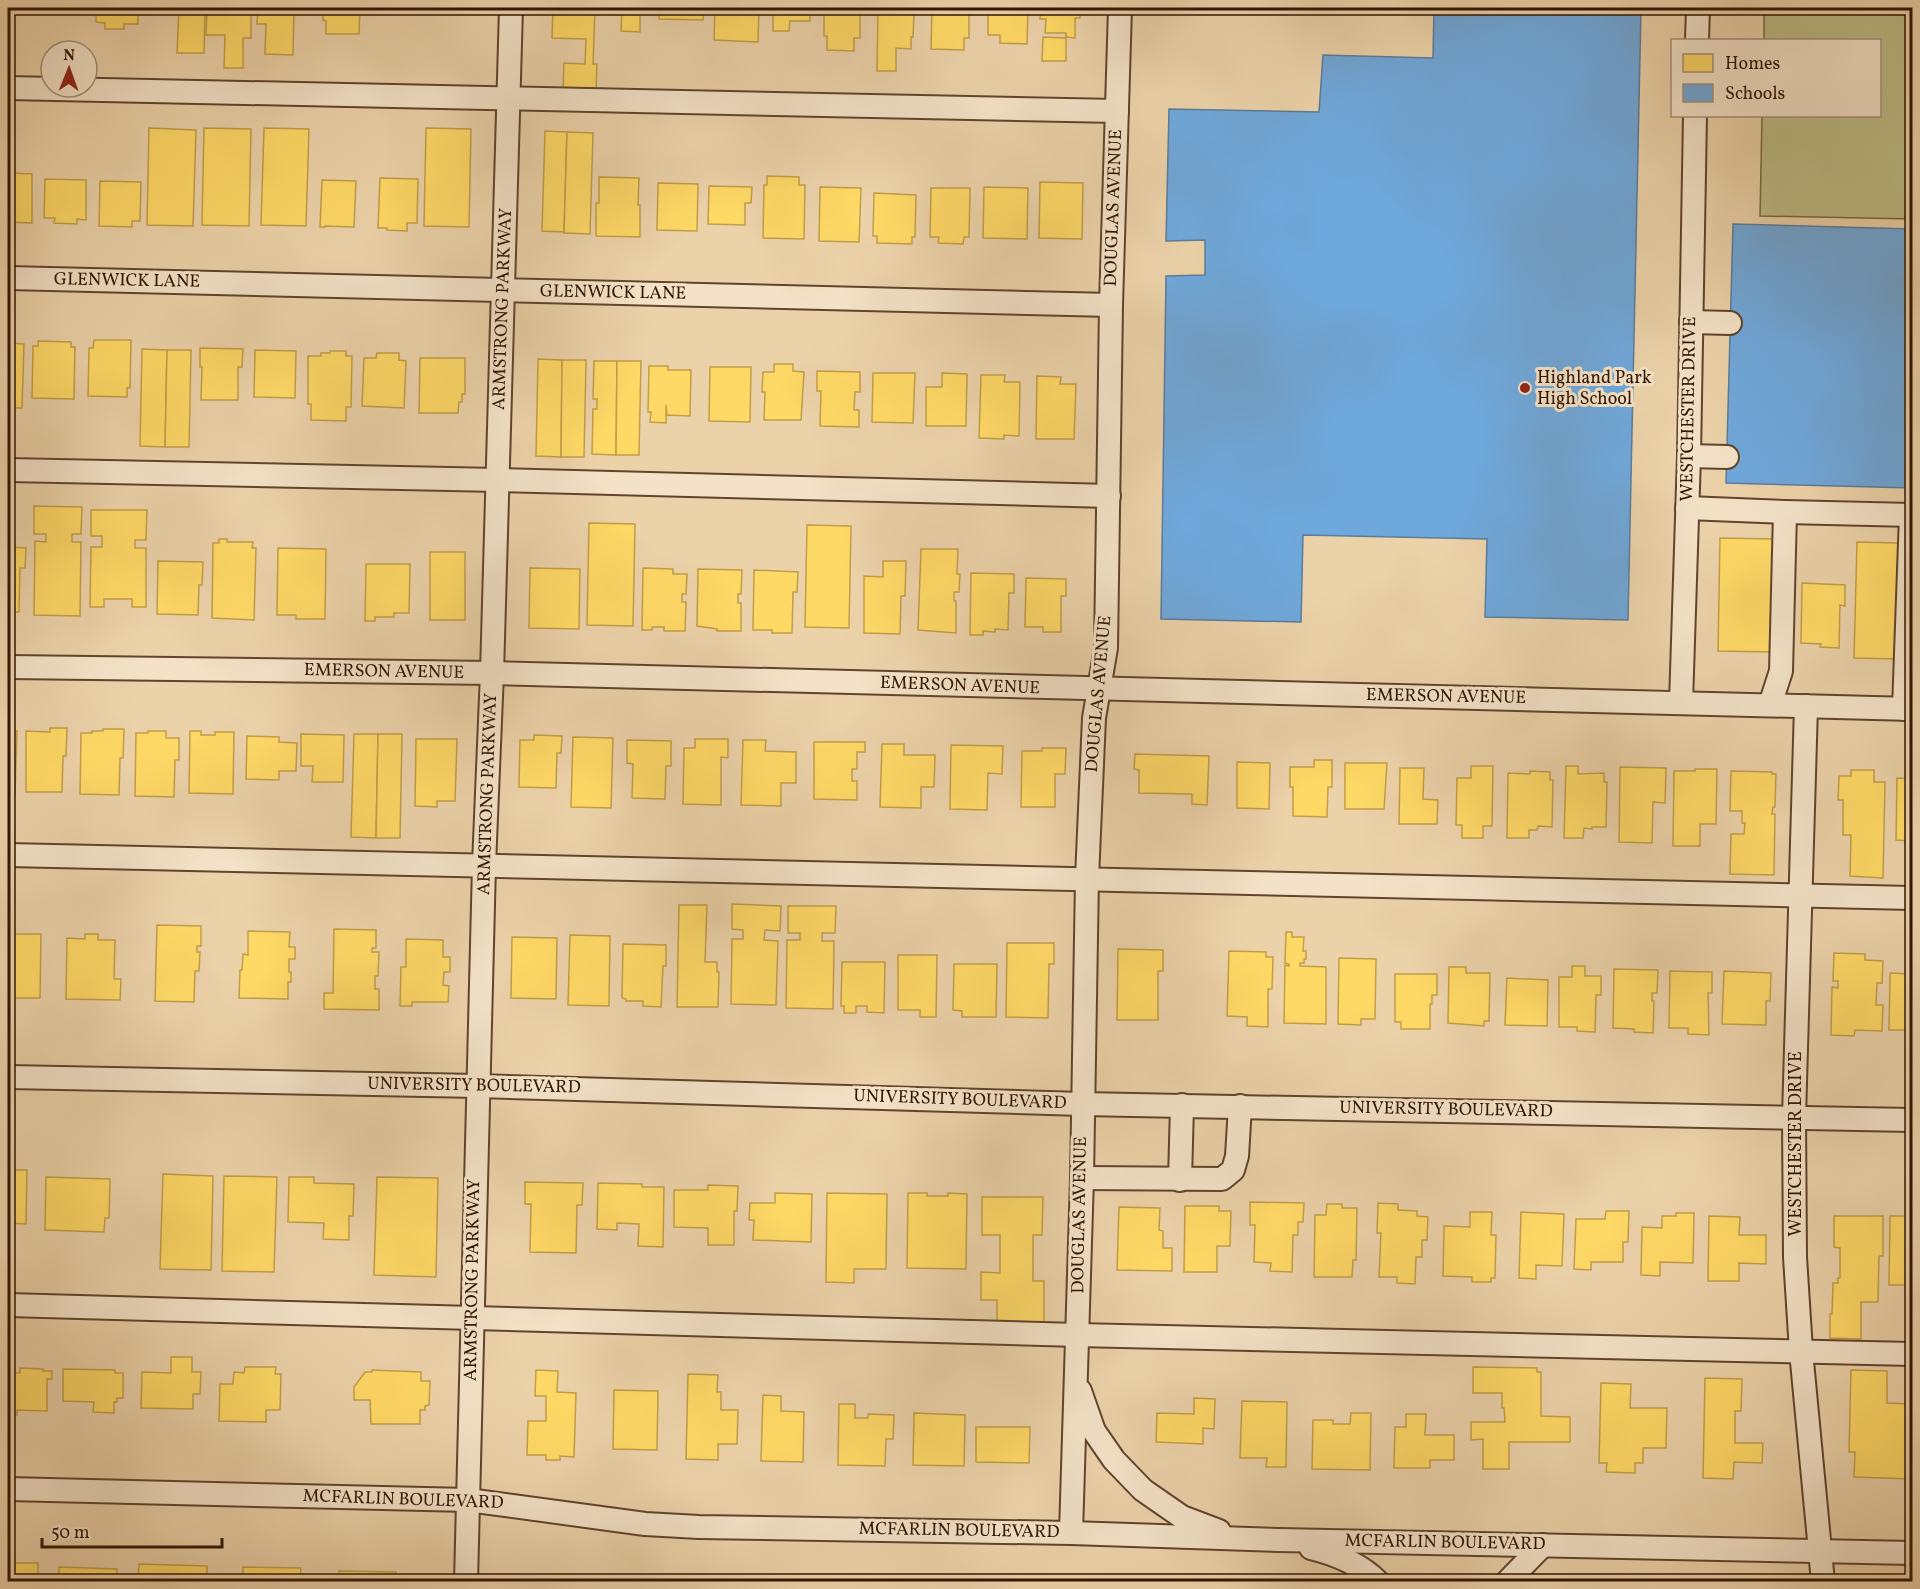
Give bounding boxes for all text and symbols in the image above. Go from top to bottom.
north arrow [39,39,99,99]
legend [1671,39,1881,117]
text: N [63,45,76,67]
text: Homes [1725,52,1780,77]
text: Schools [1725,82,1785,107]
street label: DOUGLAS AVENUE [1099,129,1129,287]
street label: ARMSTRONG PARKWAY [487,208,519,410]
street label: GLENWICK LANE [54,267,201,295]
street label: GLENWICK LANE [540,279,687,307]
street label: WESTCHESTER DRIVE [1675,316,1703,502]
place label: Highland Park High School [1537,366,1652,412]
marker: Highland Park High School [1518,381,1532,395]
street label: DOUGLAS AVENUE [1080,614,1118,773]
street label: EMERSON AVENUE [304,658,464,686]
street label: EMERSON AVENUE [880,671,1041,701]
street label: EMERSON AVENUE [1366,683,1526,711]
street label: ARMSTRONG PARKWAY [472,693,504,895]
street label: WESTCHESTER DRIVE [1784,1051,1809,1237]
street label: UNIVERSITY BOULEVARD [367,1072,581,1100]
street label: UNIVERSITY BOULEVARD [853,1084,1067,1116]
street label: UNIVERSITY BOULEVARD [1339,1096,1553,1124]
street label: DOUGLAS AVENUE [1066,1136,1094,1294]
street label: ARMSTRONG PARKWAY [459,1179,487,1381]
street label: MCFARLIN BOULEVARD [302,1484,504,1516]
scale bar [42,1511,222,1549]
street label: MCFARLIN BOULEVARD [858,1517,1060,1545]
text: 50 m [51,1521,90,1546]
street label: MCFARLIN BOULEVARD [1344,1529,1546,1557]

